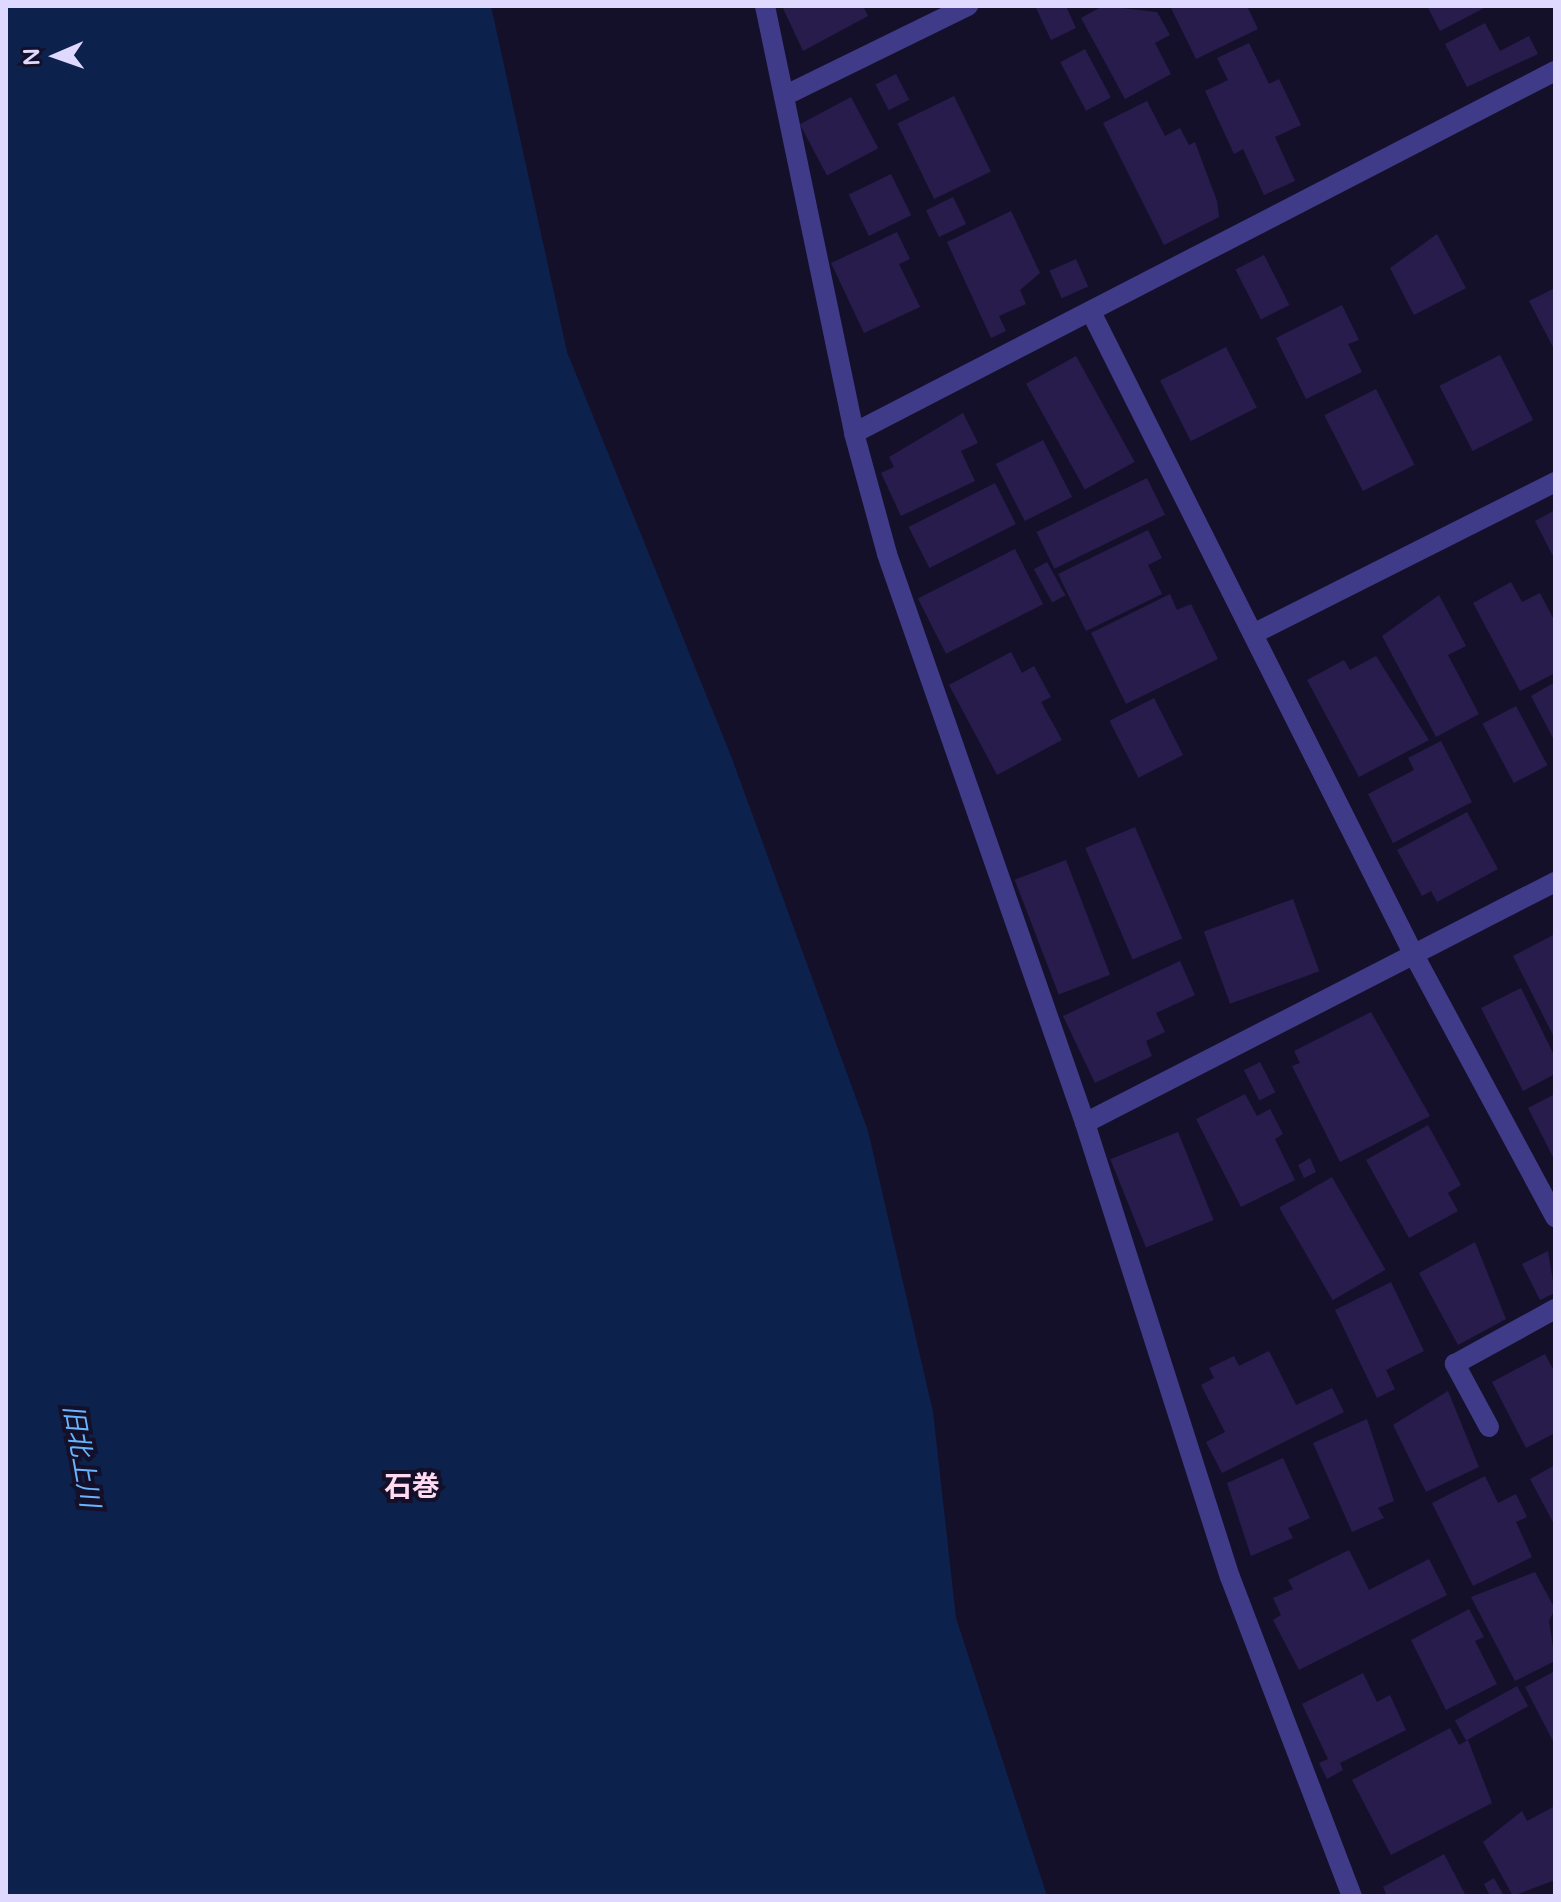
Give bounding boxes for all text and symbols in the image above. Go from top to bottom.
north arrow [16,16,96,96]
text: N [19,48,45,66]
water label: 旧北上川 [57,1402,105,1510]
district label: 石巻 [384,1470,440,1504]

